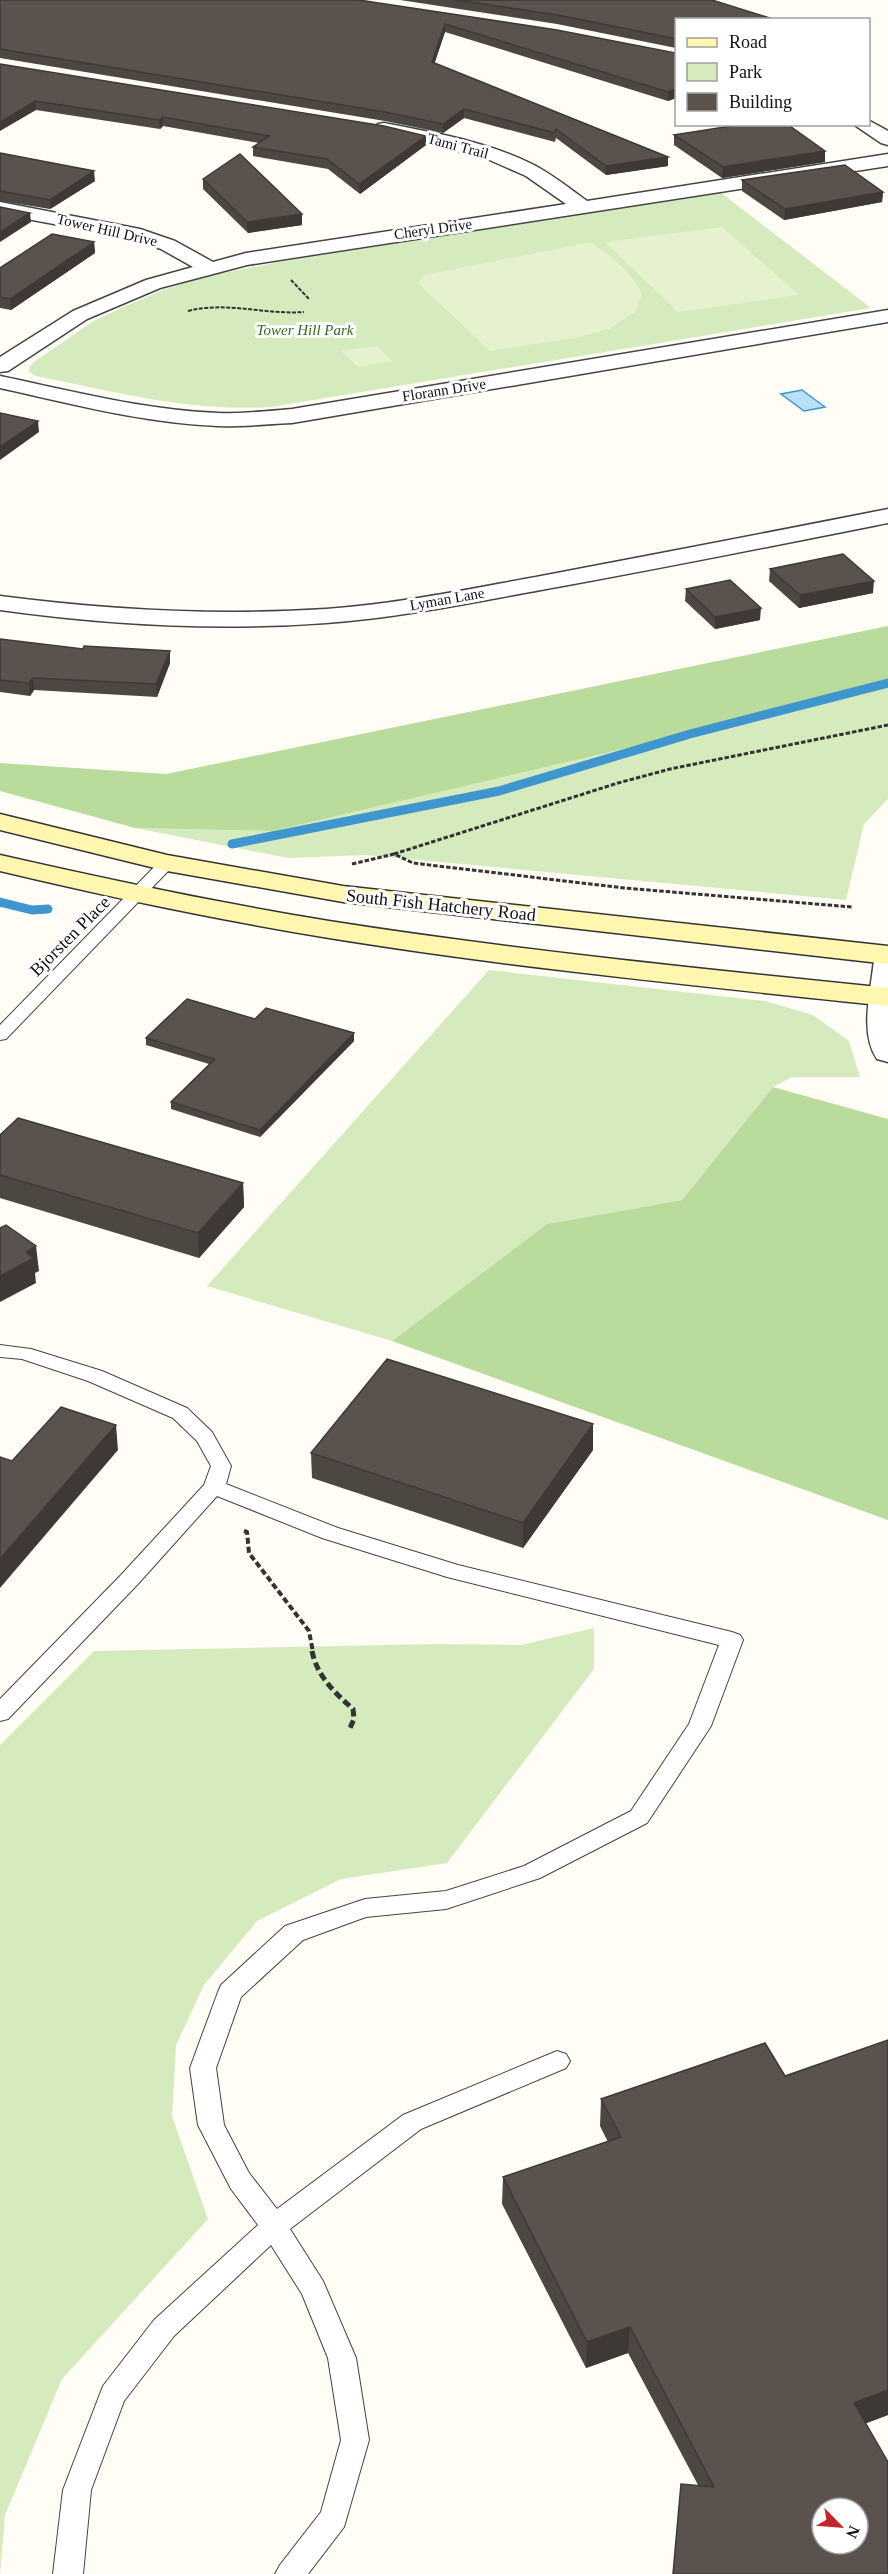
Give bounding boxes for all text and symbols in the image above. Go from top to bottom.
legend [675,18,870,126]
text: Road [729,32,767,52]
text: Park [729,62,762,82]
text: Building [729,92,792,112]
street label: Tami Trail [426,130,490,162]
street label: Tower Hill Drive [55,211,159,249]
street label: Cheryl Drive [393,216,473,242]
park label: Tower Hill Park [257,322,354,338]
street label: Florann Drive [401,375,487,405]
street label: Lyman Lane [408,585,486,613]
street label: South Fish Hatchery Road [345,885,537,925]
street label: Bjorsten Place [26,892,114,980]
north arrow [810,2496,870,2556]
text: N [843,2523,863,2541]

